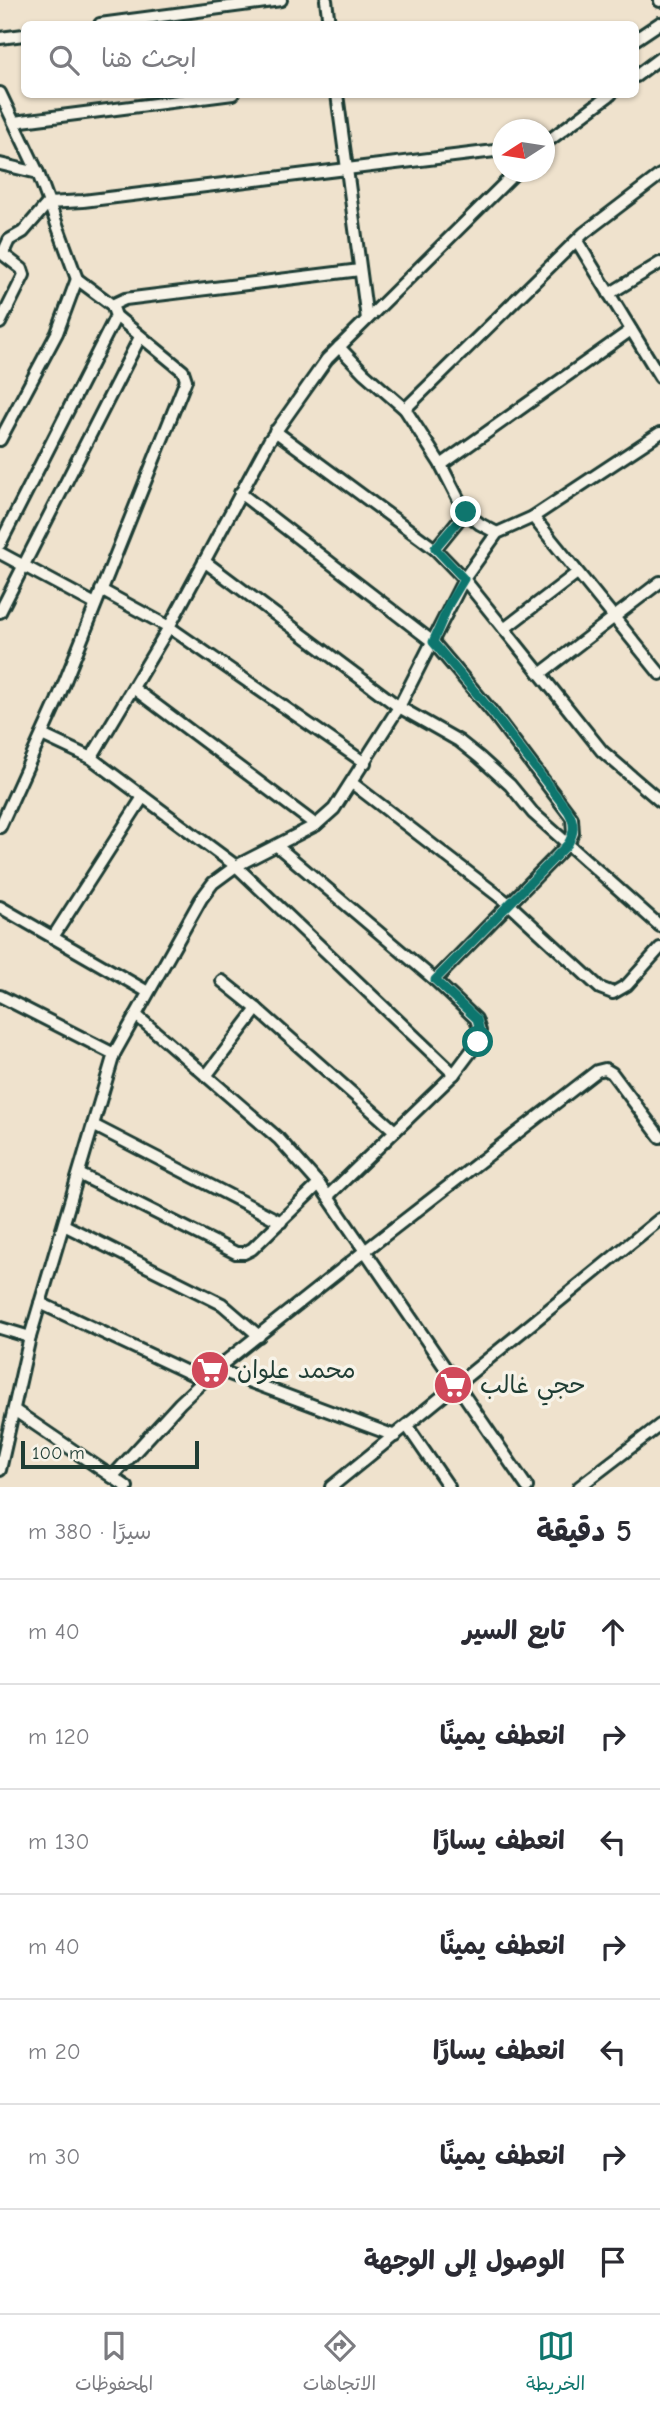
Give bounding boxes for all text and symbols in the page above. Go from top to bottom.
search box [21,21,639,98]
icon: search [45,41,83,79]
text: ابحث هنا [101,44,197,74]
north arrow [492,119,555,182]
route end [450,496,481,527]
route start [462,1026,493,1057]
supermarket icon: محمد علوان [189,1349,231,1391]
place label: محمد علوان [237,1356,356,1385]
supermarket icon: حجي غالب [432,1364,474,1406]
place label: حجي غالب [480,1371,586,1406]
scale bar [21,1438,200,1470]
text: 100 m [32,1442,85,1464]
text: 5 دقيقة [536,1514,632,1549]
text: سيرًا · 380 m [28,1518,152,1545]
icon: ahead [594,1613,632,1651]
text: تابع السير [463,1616,565,1646]
text: 40 m [28,1618,80,1645]
icon: right [594,1718,632,1756]
text: انعطف يمينًا [440,1721,565,1751]
text: 120 m [28,1723,90,1750]
icon: left [594,1823,632,1861]
text: انعطف يسارًا [433,1826,565,1856]
text: 130 m [28,1828,89,1855]
icon: right [594,1928,632,1966]
text: انعطف يمينًا [440,1931,565,1961]
text: 40 m [28,1933,80,1960]
icon: left [594,2033,632,2071]
text: انعطف يسارًا [433,2036,565,2066]
text: 20 m [28,2038,81,2065]
icon: right [594,2138,632,2176]
text: انعطف يمينًا [440,2141,565,2171]
text: 30 m [28,2143,80,2170]
icon: arrive [594,2243,632,2281]
text: الوصول إلى الوجهة [364,2246,565,2276]
tab: المحفوظات [75,2327,153,2400]
tab: الاتجاهات [303,2327,376,2400]
tab: الخريطة [526,2327,585,2400]

